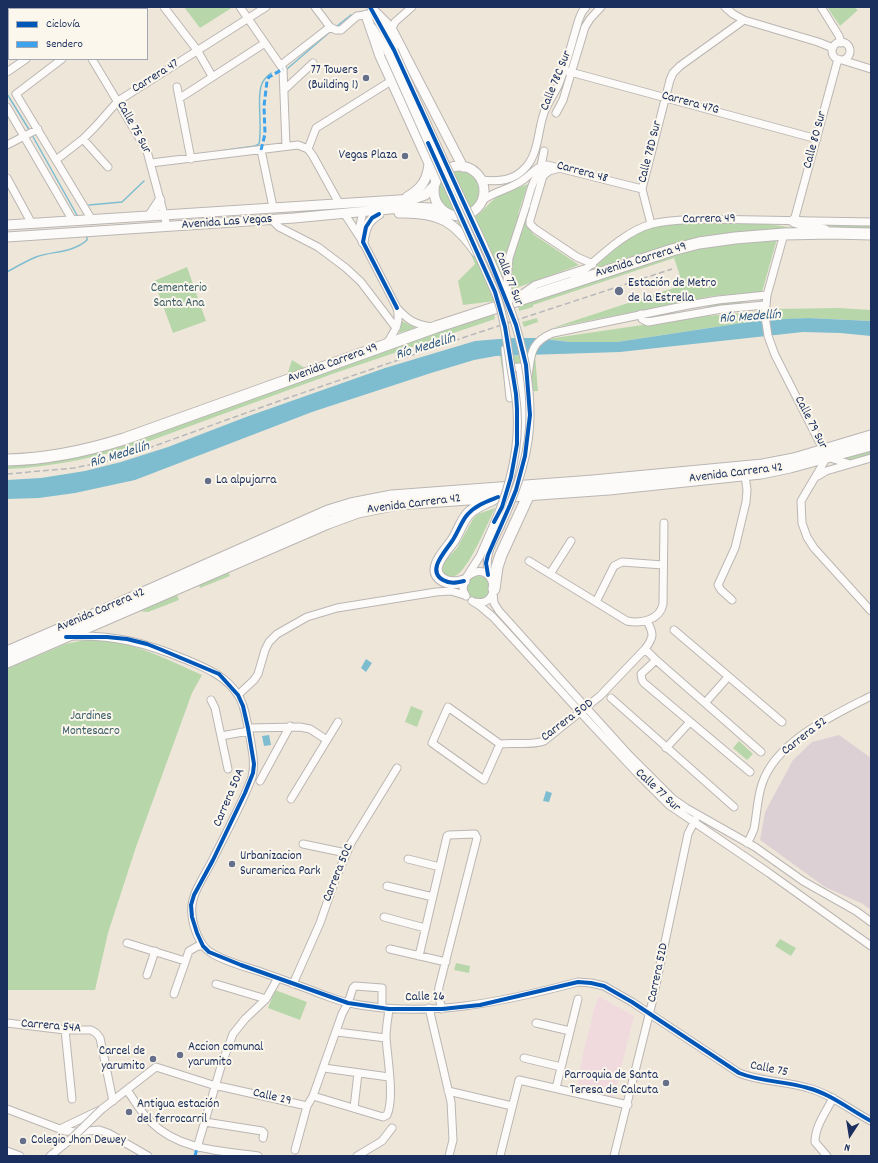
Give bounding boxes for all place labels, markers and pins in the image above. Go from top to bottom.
place label: 77 Towers (Building 1) [308,63,358,94]
marker: 77 Towers (Building 1) [361,73,371,83]
place label: Vegas Plaza [339,148,397,164]
marker: Vegas Plaza [400,151,410,161]
place label: Estación de Metro de la Estrella [628,276,716,307]
marker: Estación de Metro de la Estrella [613,285,625,297]
place label: La alpujarra [216,473,276,489]
marker: La alpujarra [203,476,213,486]
place label: Urbanizacion Suramerica Park [240,849,321,880]
marker: Urbanizacion Suramerica Park [227,859,237,869]
place label: Accion comunal yarumito [188,1040,263,1071]
place label: Carcel de yarumito [99,1044,145,1075]
marker: Accion comunal yarumito [175,1050,185,1060]
marker: Carcel de yarumito [148,1054,158,1064]
place label: Parroquia de Santa Teresa de Calcuta [564,1068,658,1099]
marker: Parroquia de Santa Teresa de Calcuta [661,1078,671,1088]
place label: Antigua estación del ferrocarril [137,1097,219,1128]
marker: Antigua estación del ferrocarril [124,1107,134,1117]
place label: Colegio Jhon Dewey [31,1133,126,1149]
marker: Colegio Jhon Dewey [18,1136,28,1146]

